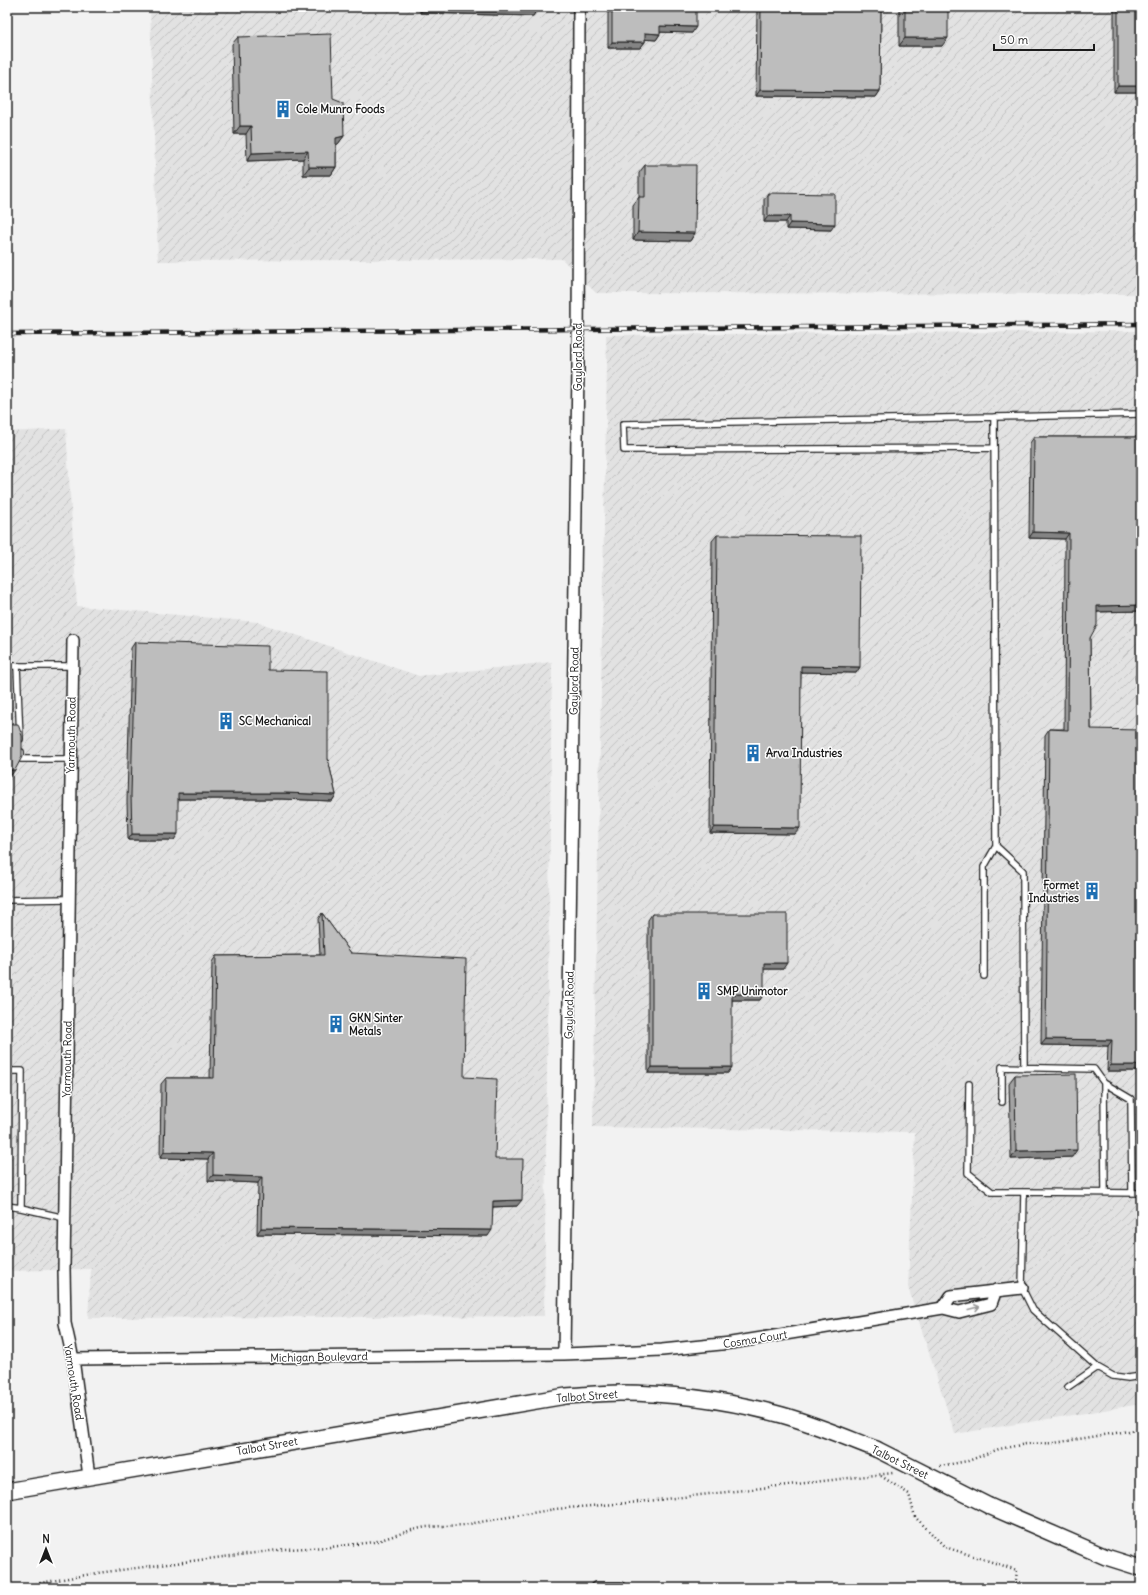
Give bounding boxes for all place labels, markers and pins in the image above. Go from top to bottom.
building icon: Cole Munro Foods [273,99,293,119]
place label: Cole Munro Foods [296,102,385,116]
building icon: SC Mechanical [216,711,236,731]
place label: SC Mechanical [239,714,311,728]
building icon: Arva Industries [743,743,763,763]
place label: Arva Industries [766,746,842,760]
place label: Formet Industries [1028,878,1079,905]
building icon: Formet Industries [1082,881,1102,901]
building icon: SMP Unimotor [694,981,714,1001]
place label: SMP Unimotor [717,984,788,998]
place label: GKN Sinter Metals [349,1011,403,1038]
building icon: GKN Sinter Metals [326,1014,346,1034]

